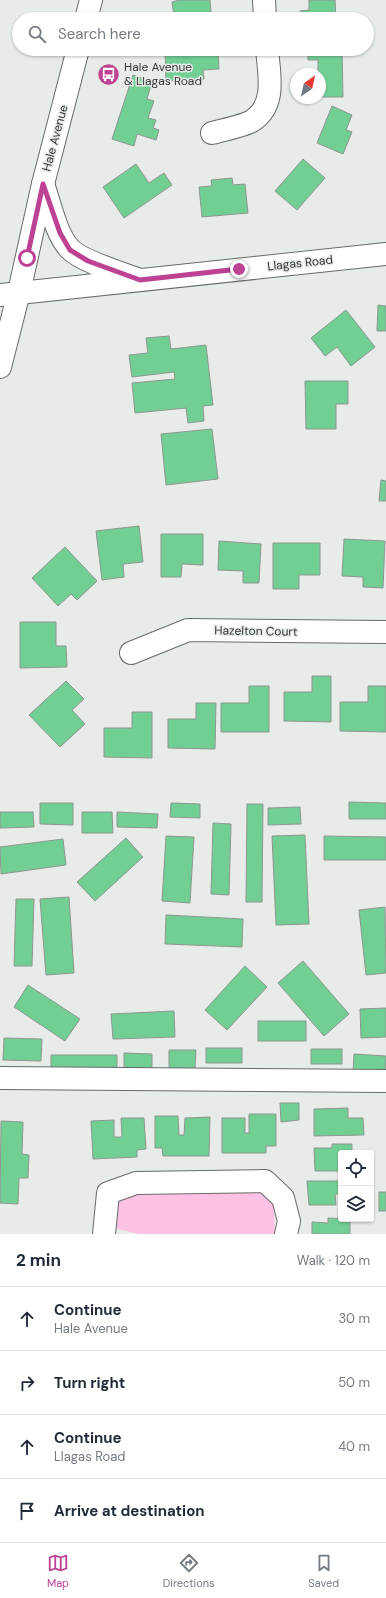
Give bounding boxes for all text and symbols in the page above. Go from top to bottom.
search box [12,12,374,56]
icon: search [26,23,48,45]
text: Search here [58,24,141,44]
place label: Hale Avenue & Llagas Road [124,59,202,89]
bus stop icon: Hale Avenue & Llagas Road [96,61,122,87]
north arrow [290,68,326,104]
street label: Hale Avenue [38,103,72,173]
route start [18,249,36,267]
street label: Llagas Road [266,252,334,274]
route end [230,260,248,278]
street label: Hazelton Court [214,622,298,640]
map controls [338,1150,374,1222]
button: locate [338,1150,374,1186]
button: layers [338,1186,374,1222]
text: 2 min [16,1249,61,1271]
text: Walk · 120 m [297,1252,370,1269]
text: Continue [54,1300,122,1320]
icon: ahead [16,1308,38,1330]
text: 30 m [338,1310,370,1327]
text: Hale Avenue [54,1320,128,1337]
icon: right [16,1372,38,1394]
text: Turn right [54,1373,125,1393]
text: 50 m [338,1374,370,1391]
text: Continue [54,1428,122,1448]
icon: ahead [16,1436,38,1458]
text: 40 m [338,1438,370,1455]
text: Llagas Road [54,1448,125,1465]
icon: arrive [16,1500,38,1522]
text: Arrive at destination [54,1501,205,1521]
tab: Map [47,1552,69,1590]
tab: Directions [163,1552,215,1590]
tab: Saved [308,1552,339,1590]

